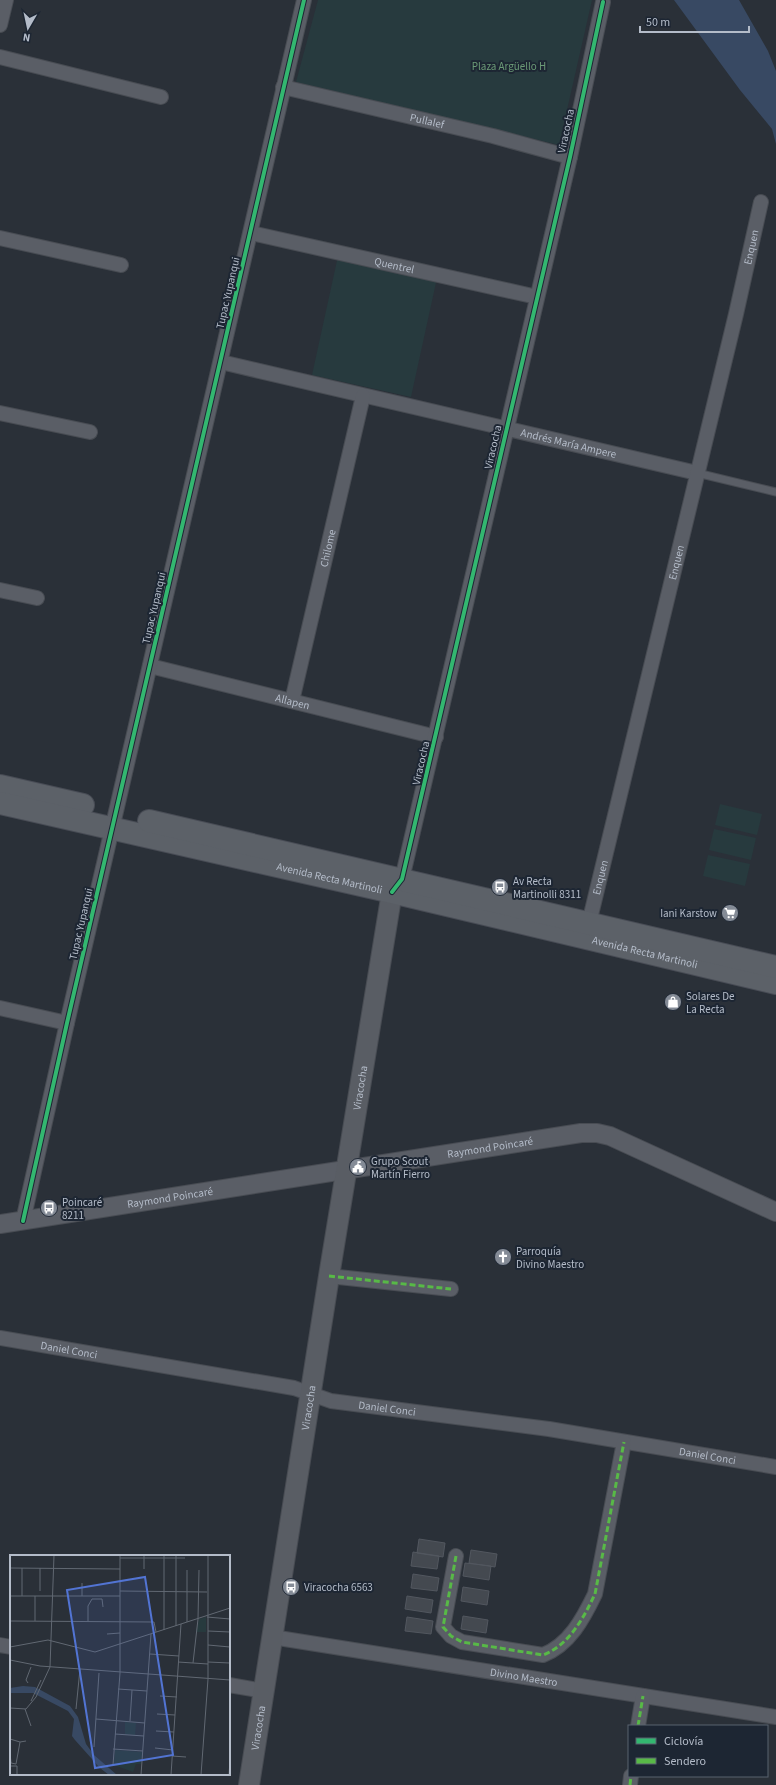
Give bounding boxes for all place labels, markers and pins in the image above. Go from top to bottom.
place label: Av Recta Martinolli 8311 [513,874,581,902]
bus stop icon: Av Recta Martinolli 8311 [490,877,510,897]
supermarket icon: Iani Karstow [720,903,740,923]
place label: Iani Karstow [660,906,717,921]
place label: Solares De La Recta [686,989,735,1017]
shop icon: Solares De La Recta [663,992,683,1012]
place label: Grupo Scout Martín Fierro [371,1154,430,1182]
public building icon: Grupo Scout Martín Fierro [348,1157,368,1177]
place label: Poincaré 8211 [62,1195,103,1223]
bus stop icon: Poincaré 8211 [39,1198,59,1218]
place label: Parroquía Divino Maestro [516,1244,584,1272]
church icon: Parroquía Divino Maestro [493,1247,513,1267]
bus stop icon: Viracocha 6563 [281,1577,301,1597]
place label: Viracocha 6563 [304,1580,373,1595]

